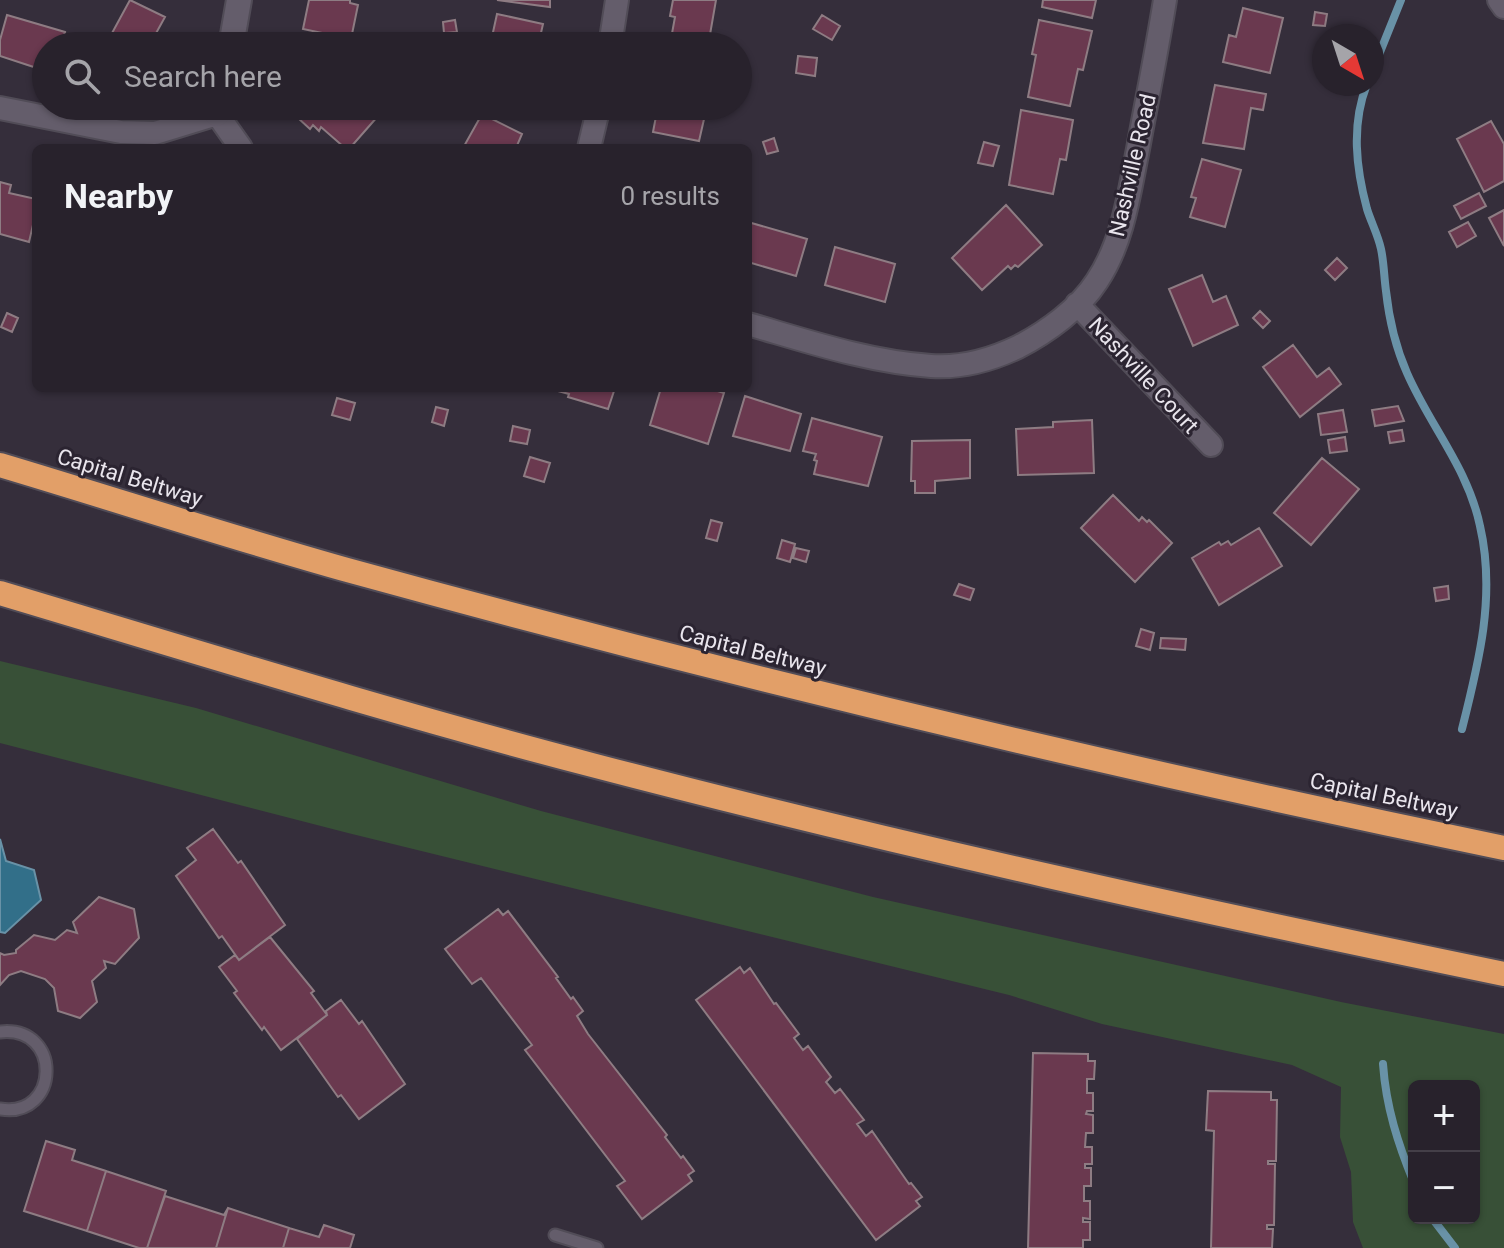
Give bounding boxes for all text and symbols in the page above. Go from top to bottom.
north arrow [1312,24,1384,96]
search box [32,32,752,120]
icon: search [60,54,104,98]
text: Search here [124,59,282,94]
street label: Nashville Road [1104,91,1161,239]
text: Nearby [64,176,173,216]
text: 0 results [621,181,720,211]
street label: Nashville Court [1084,312,1204,438]
street label: Capital Beltway [54,444,206,512]
street label: Capital Beltway [677,620,830,681]
street label: Capital Beltway [1308,768,1461,823]
map controls [1408,1080,1480,1224]
button: + [1408,1080,1480,1152]
button: − [1408,1152,1480,1224]

